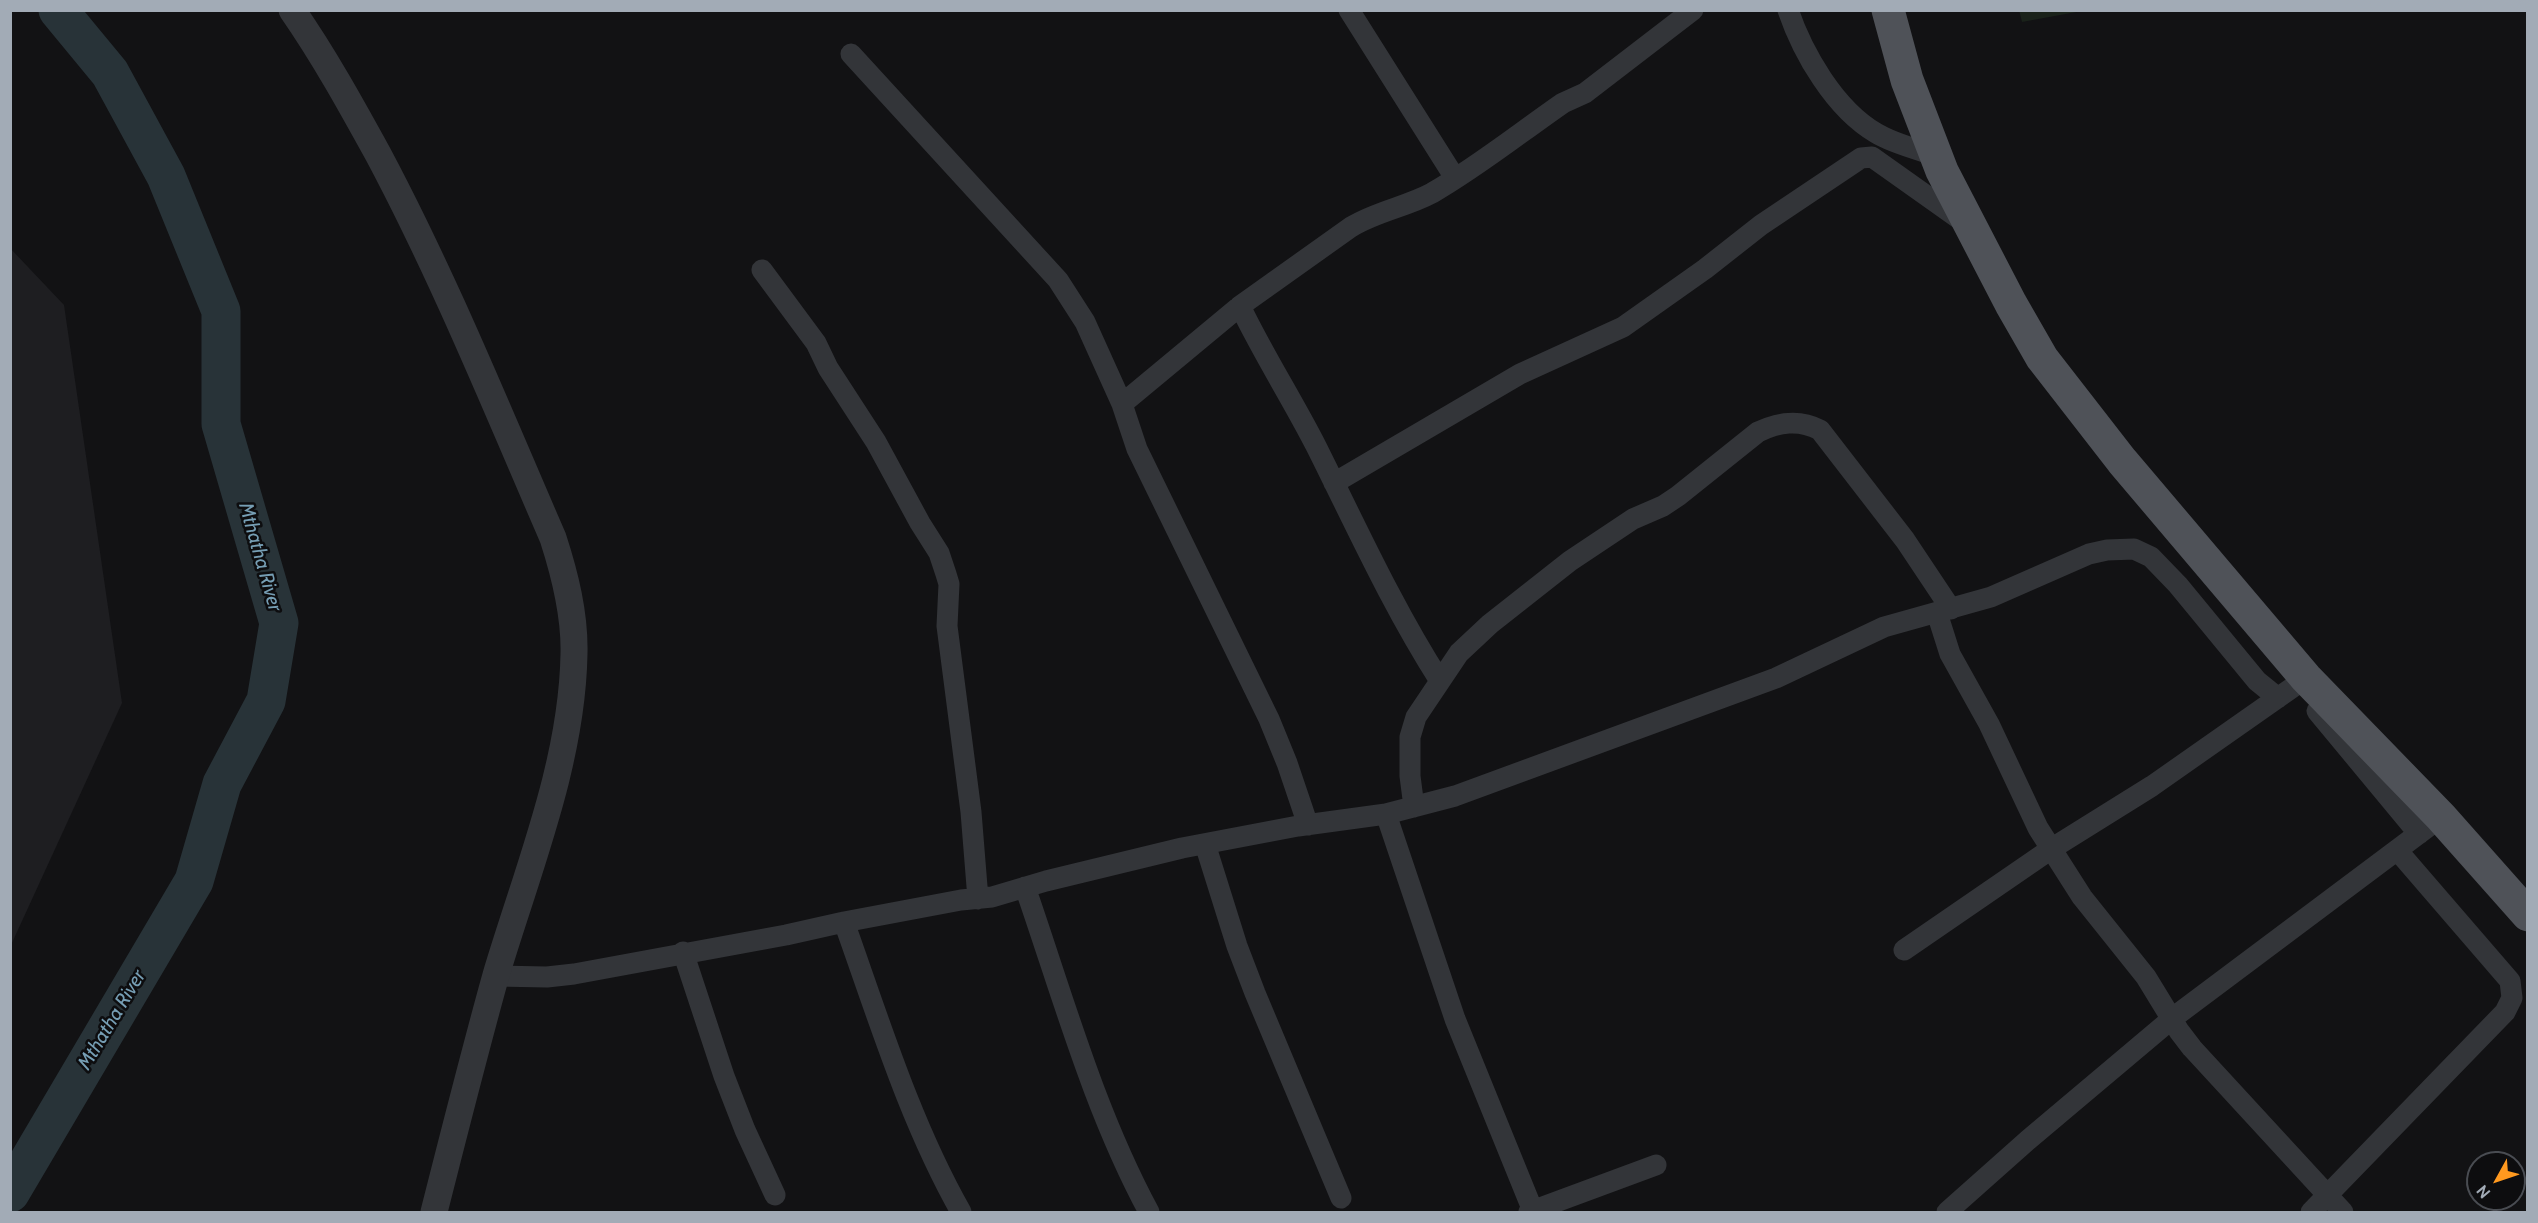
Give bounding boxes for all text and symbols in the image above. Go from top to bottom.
water label: Mthatha River [233,500,287,614]
water label: Mthatha River [73,966,151,1074]
north arrow [2466,1151,2526,1211]
text: N [2472,1181,2494,1202]

